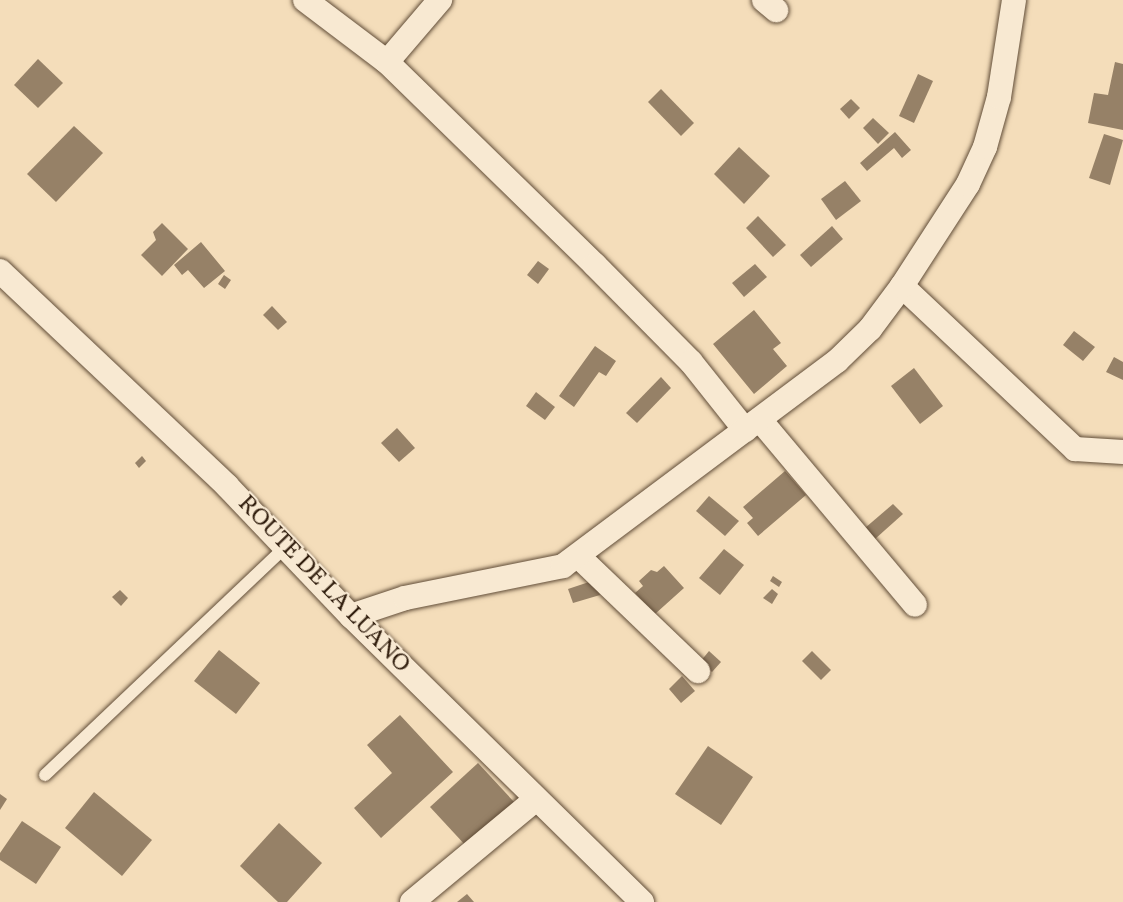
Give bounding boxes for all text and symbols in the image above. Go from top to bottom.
street label: ROUTE DE LA LUANO [231,490,415,680]

